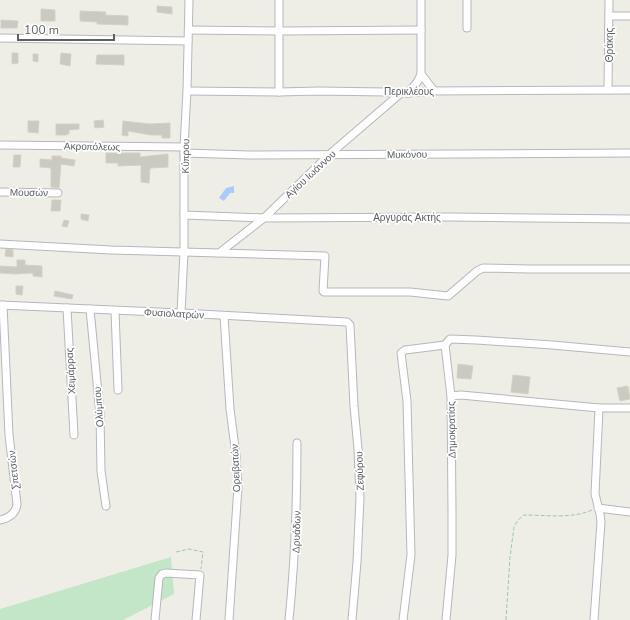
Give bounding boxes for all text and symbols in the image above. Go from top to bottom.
scale bar [18,16,114,42]
text: 100 m [24,22,59,38]
street label: Θράκης [603,28,617,62]
street label: Περικλέους [384,85,434,99]
street label: Κύπρου [179,139,193,174]
street label: Ακροπόλεως [64,140,120,154]
street label: Αγίου Ιωάννου [282,148,339,202]
street label: Μυκόνου [387,148,427,162]
street label: Μουσών [10,186,48,200]
street label: Αργυράς Ακτής [373,211,441,225]
street label: Φυσιολατρών [143,305,204,323]
street label: Χειμάρρας [63,347,79,395]
street label: Ολύμπου [91,386,107,428]
street label: Δημοκρατίας [444,401,459,459]
street label: Ορειβατών [228,443,244,492]
street label: Σπετσών [5,450,23,490]
street label: Ζεφύρου [352,451,368,491]
street label: Δρυάδων [289,510,305,554]

